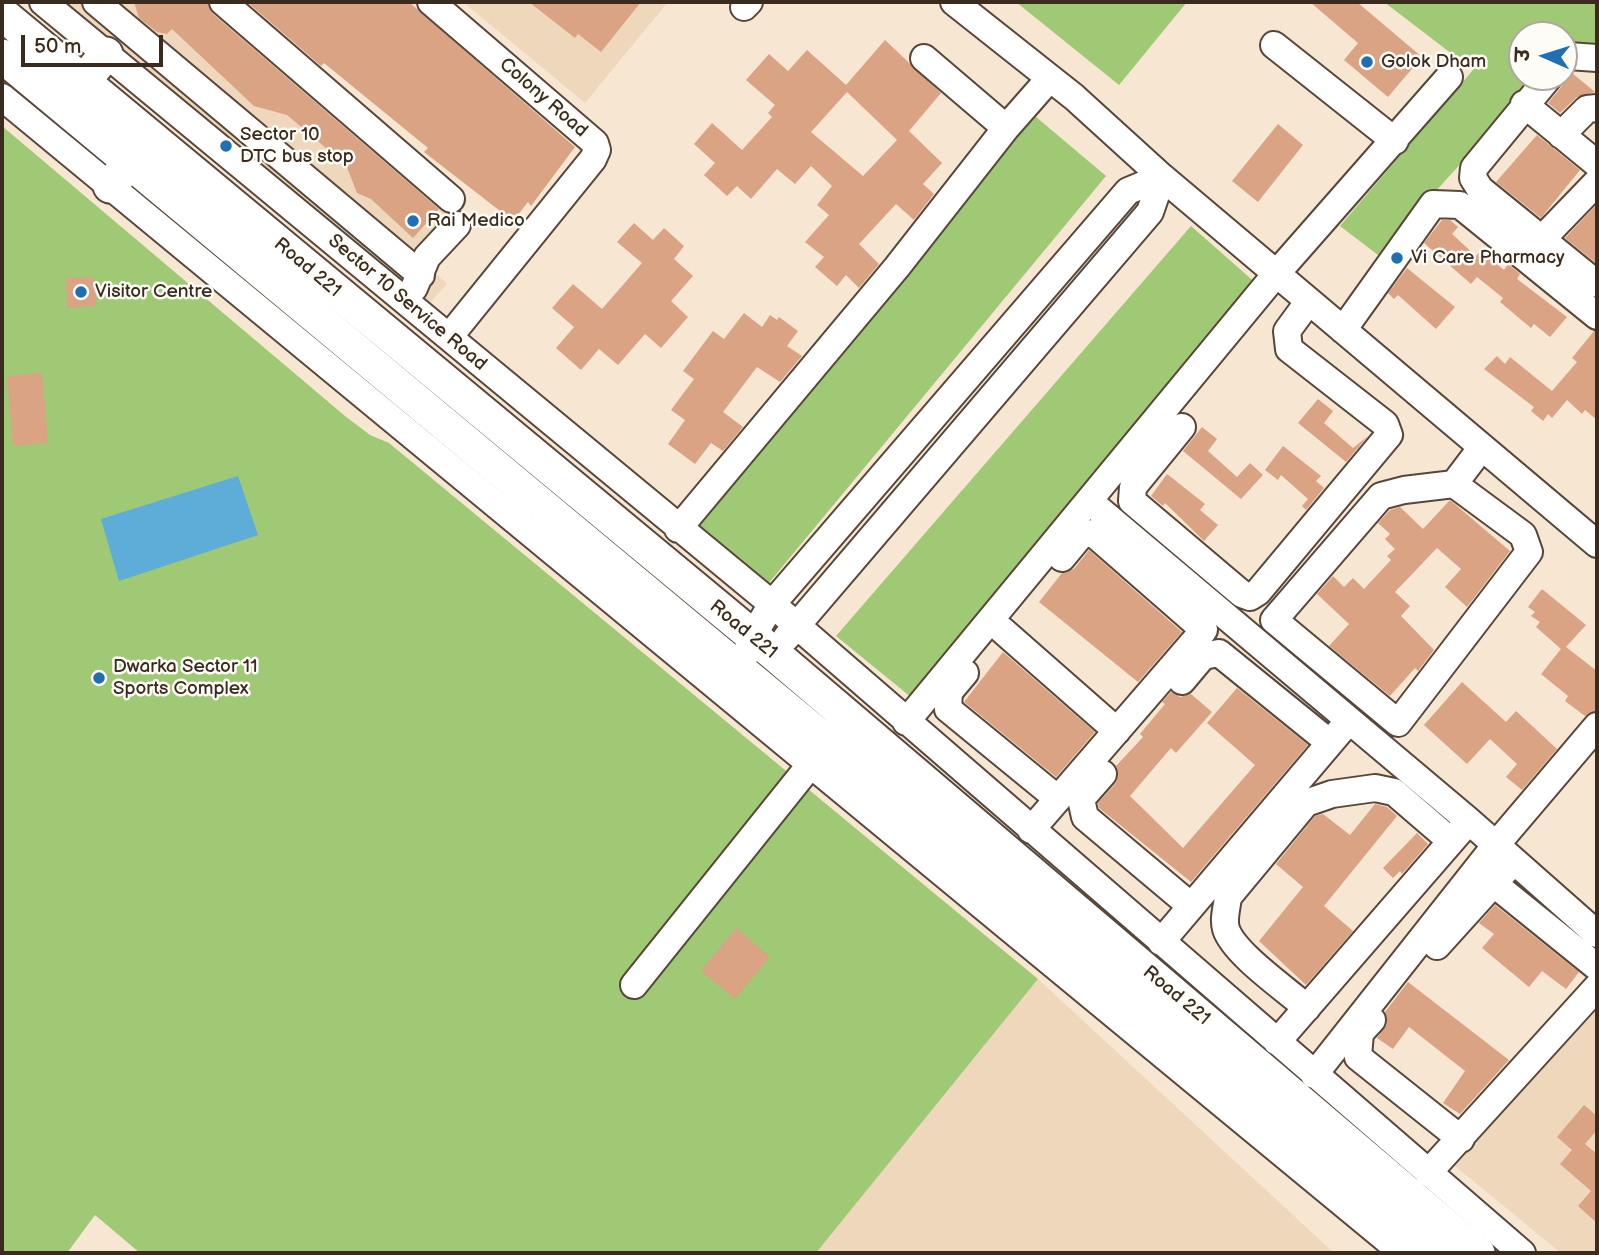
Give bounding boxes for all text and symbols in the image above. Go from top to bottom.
scale bar [24,21,166,65]
north arrow [1508,21,1578,91]
text: 50 m [34,34,81,59]
text: उ [1512,48,1535,62]
place label: Golok Dham [1381,51,1486,73]
street label: Colony Road [494,53,592,143]
marker: Golok Dham [1359,54,1375,70]
place label: Sector 10 DTC bus stop [240,124,354,168]
marker: Sector 10 DTC bus stop [218,138,234,154]
place label: Rai Medico [427,210,525,232]
marker: Rai Medico [405,213,421,229]
street label: Sector 10 Service Road [323,230,491,376]
street label: Road 221 [269,233,345,303]
place label: Vi Care Pharmacy [1411,247,1565,269]
marker: Vi Care Pharmacy [1389,250,1405,266]
place label: Visitor Centre [95,281,212,303]
marker: Visitor Centre [73,284,89,300]
street label: Road 221 [705,596,781,664]
place label: Dwarka Sector 11 Sports Complex [113,656,258,700]
marker: Dwarka Sector 11 Sports Complex [91,670,107,686]
street label: Road 221 [1138,961,1214,1031]

